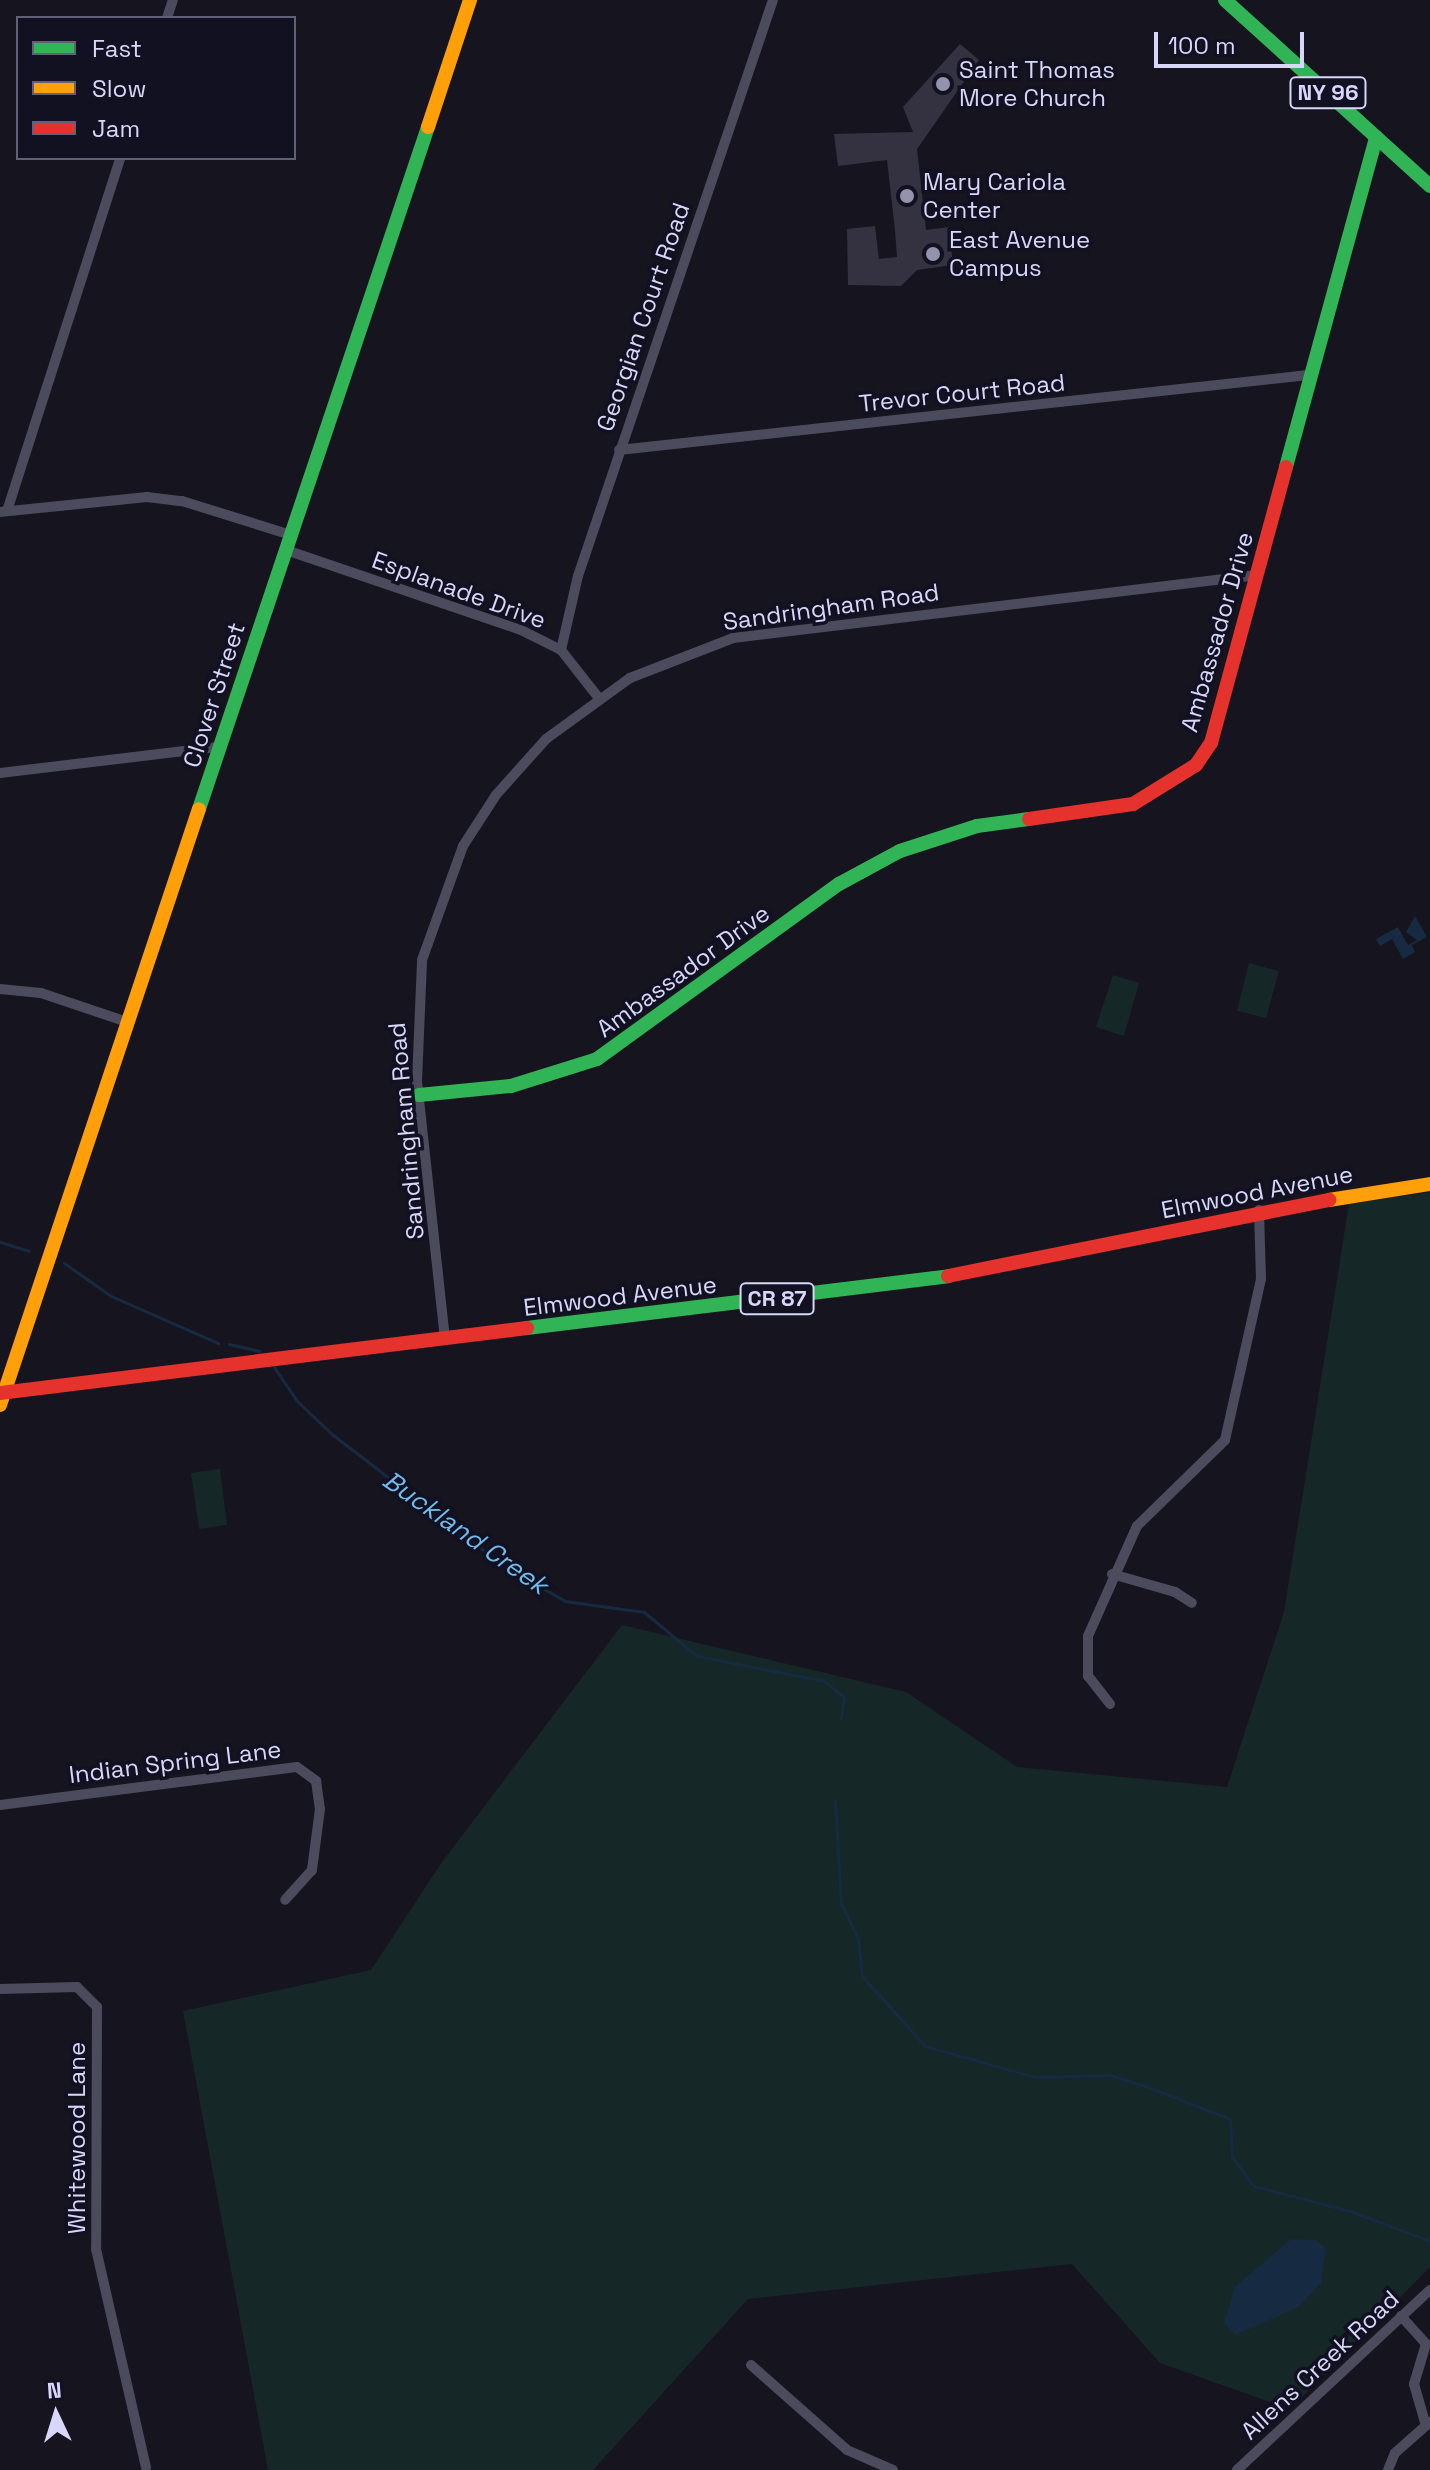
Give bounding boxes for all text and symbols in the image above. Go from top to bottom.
legend [16,16,296,160]
scale bar [1158,16,1308,66]
text: 100 m [1168,30,1236,61]
text: Fast [92,33,142,64]
place label: Saint Thomas More Church [959,56,1116,112]
text: Slow [92,73,146,104]
marker: Saint Thomas More Church [934,75,952,93]
road number: NY 96 [1288,75,1368,111]
text: Jam [92,113,140,144]
place label: Mary Cariola Center [923,168,1066,224]
marker: Mary Cariola Center [898,187,916,205]
street label: Georgian Court Road [590,199,696,435]
place label: East Avenue Campus [949,226,1091,282]
marker: East Avenue Campus [924,245,942,263]
street label: Trevor Court Road [857,368,1067,418]
street label: Ambassador Drive [1175,529,1259,735]
street label: Esplanade Drive [368,545,550,635]
street label: Sandringham Road [721,578,941,636]
street label: Clover Street [177,619,251,771]
street label: Ambassador Drive [591,899,775,1043]
street label: Sandringham Road [382,1021,430,1241]
street label: Elmwood Avenue [1159,1159,1355,1225]
street label: Elmwood Avenue [521,1270,719,1322]
road number: CR 87 [739,1281,815,1317]
water label: Buckland Creek [377,1465,553,1601]
street label: Indian Spring Lane [67,1735,283,1789]
street label: Whitewood Lane [63,2042,91,2234]
street label: Allens Creek Road [1235,2285,1405,2445]
north arrow [16,2374,96,2454]
text: N [46,2376,63,2405]

